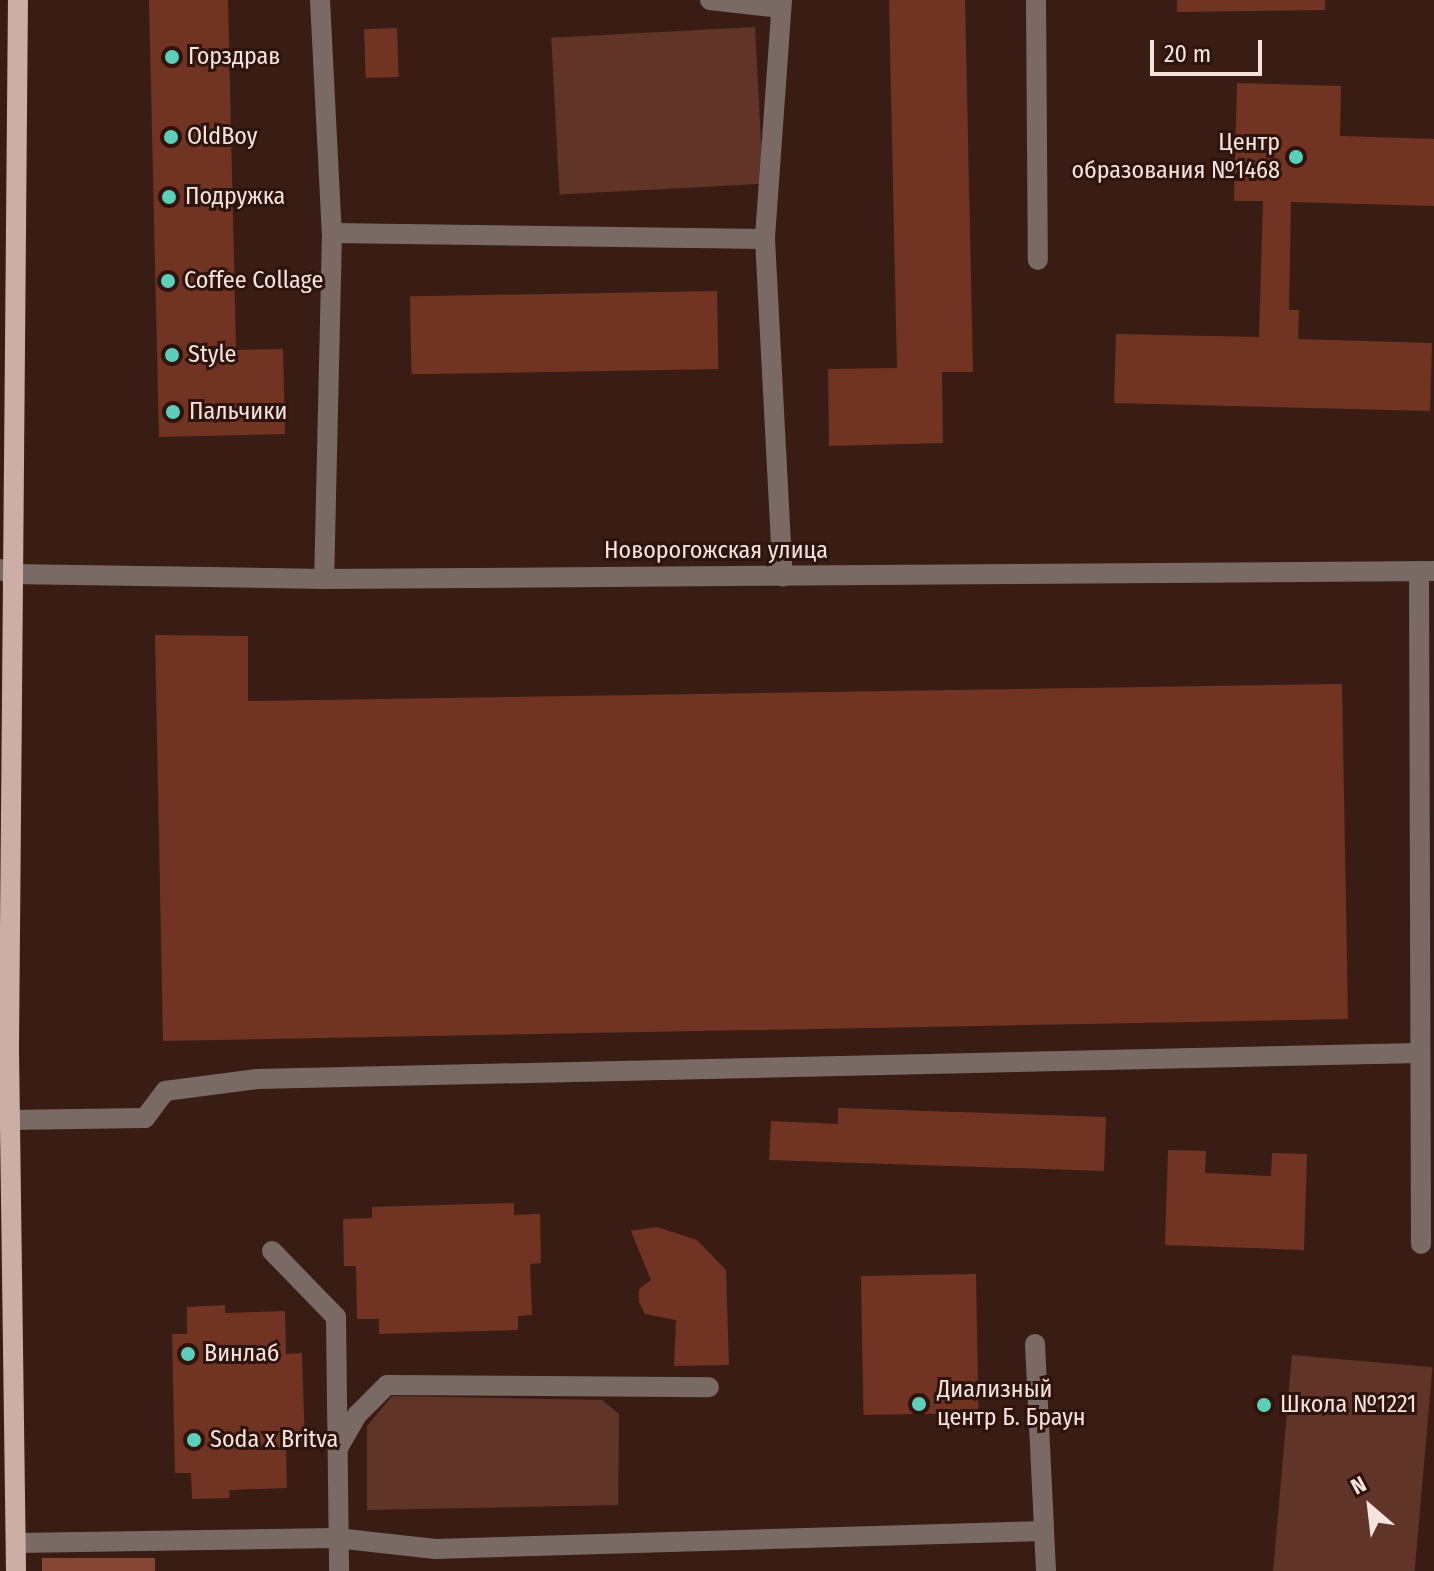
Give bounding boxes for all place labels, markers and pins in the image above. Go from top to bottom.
place label: Горздрав [188,43,280,71]
marker: Горздрав [163,48,181,66]
place label: OldBoy [187,123,258,151]
marker: OldBoy [162,128,180,146]
place label: Центр образования №1468 [1072,129,1280,185]
marker: Центр образования №1468 [1287,148,1305,166]
place label: Подружка [185,183,285,211]
marker: Подружка [160,188,178,206]
place label: Coffee Collage [184,267,323,295]
marker: Coffee Collage [159,272,177,290]
place label: Style [188,341,236,369]
marker: Style [163,346,181,364]
place label: Пальчики [189,398,287,426]
marker: Пальчики [164,403,182,421]
place label: Винлаб [204,1340,279,1368]
marker: Винлаб [179,1345,197,1363]
place label: Диализный центр Б. Браун [937,1376,1086,1432]
place label: Школа №1221 [1280,1391,1416,1419]
marker: Диализный центр Б. Браун [908,1393,930,1415]
marker: Школа №1221 [1255,1396,1273,1414]
place label: Soda x Britva [210,1426,338,1454]
marker: Soda x Britva [185,1431,203,1449]

